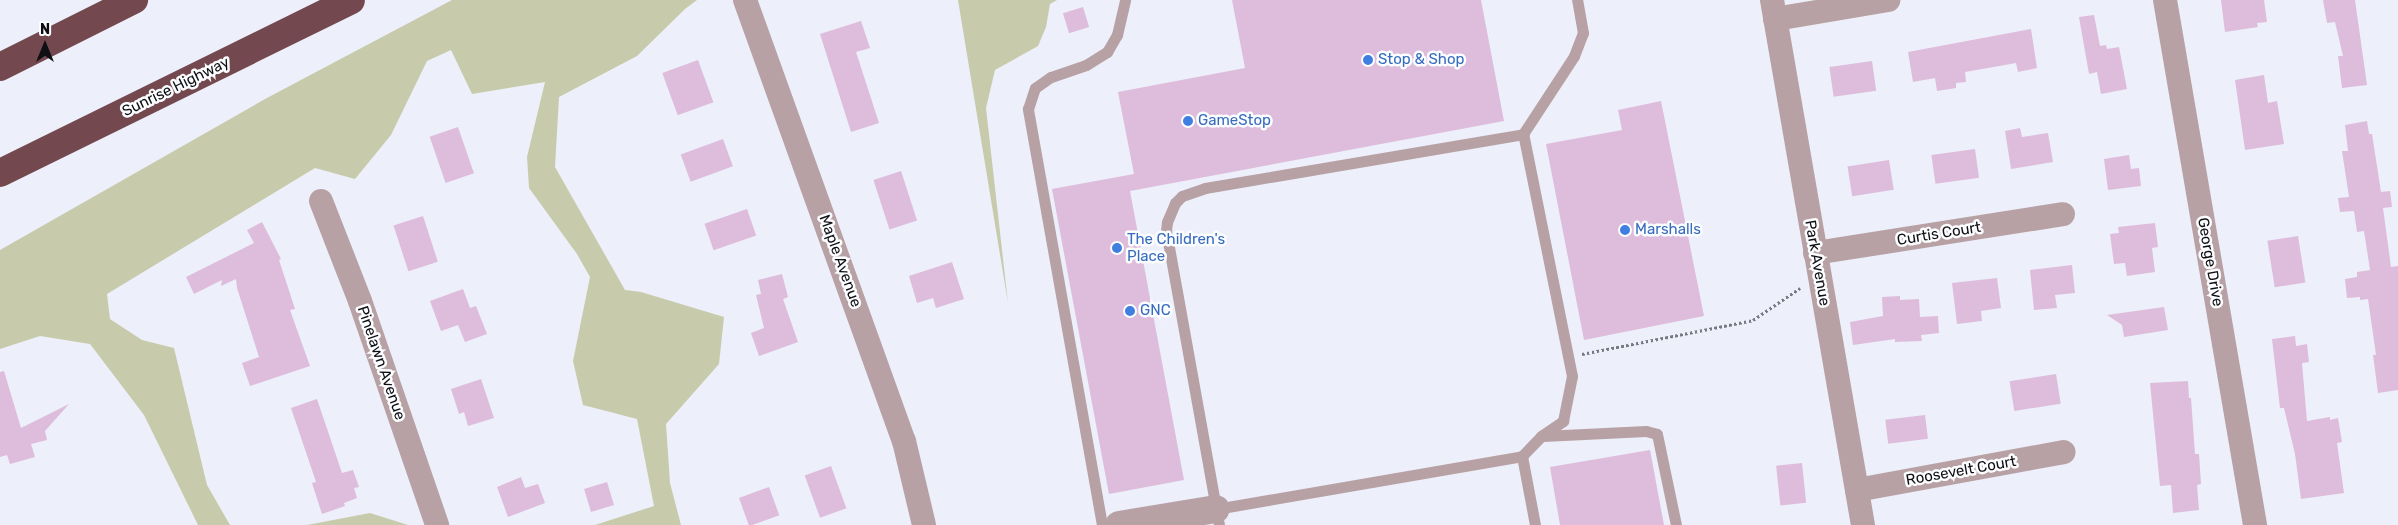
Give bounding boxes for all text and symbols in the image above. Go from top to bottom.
north arrow [20,20,70,70]
text: N [40,21,50,38]
place label: Stop & Shop [1378,51,1465,69]
street label: Sunrise Highway [119,53,233,121]
marker: Stop & Shop [1362,54,1374,66]
place label: GameStop [1198,112,1271,130]
marker: GameStop [1182,115,1194,127]
street label: Maple Avenue [815,212,865,310]
street label: George Drive [2193,216,2227,308]
street label: Park Avenue [1801,218,1833,308]
street label: Curtis Court [1896,218,1982,250]
place label: Marshalls [1635,221,1701,239]
marker: Marshalls [1619,224,1631,236]
place label: The Children's Place [1127,230,1225,265]
marker: The Children's Place [1111,242,1123,254]
place label: GNC [1140,302,1171,320]
street label: Pinelawn Avenue [353,303,409,423]
marker: GNC [1124,305,1136,317]
street label: Roosevelt Court [1905,452,2017,490]

